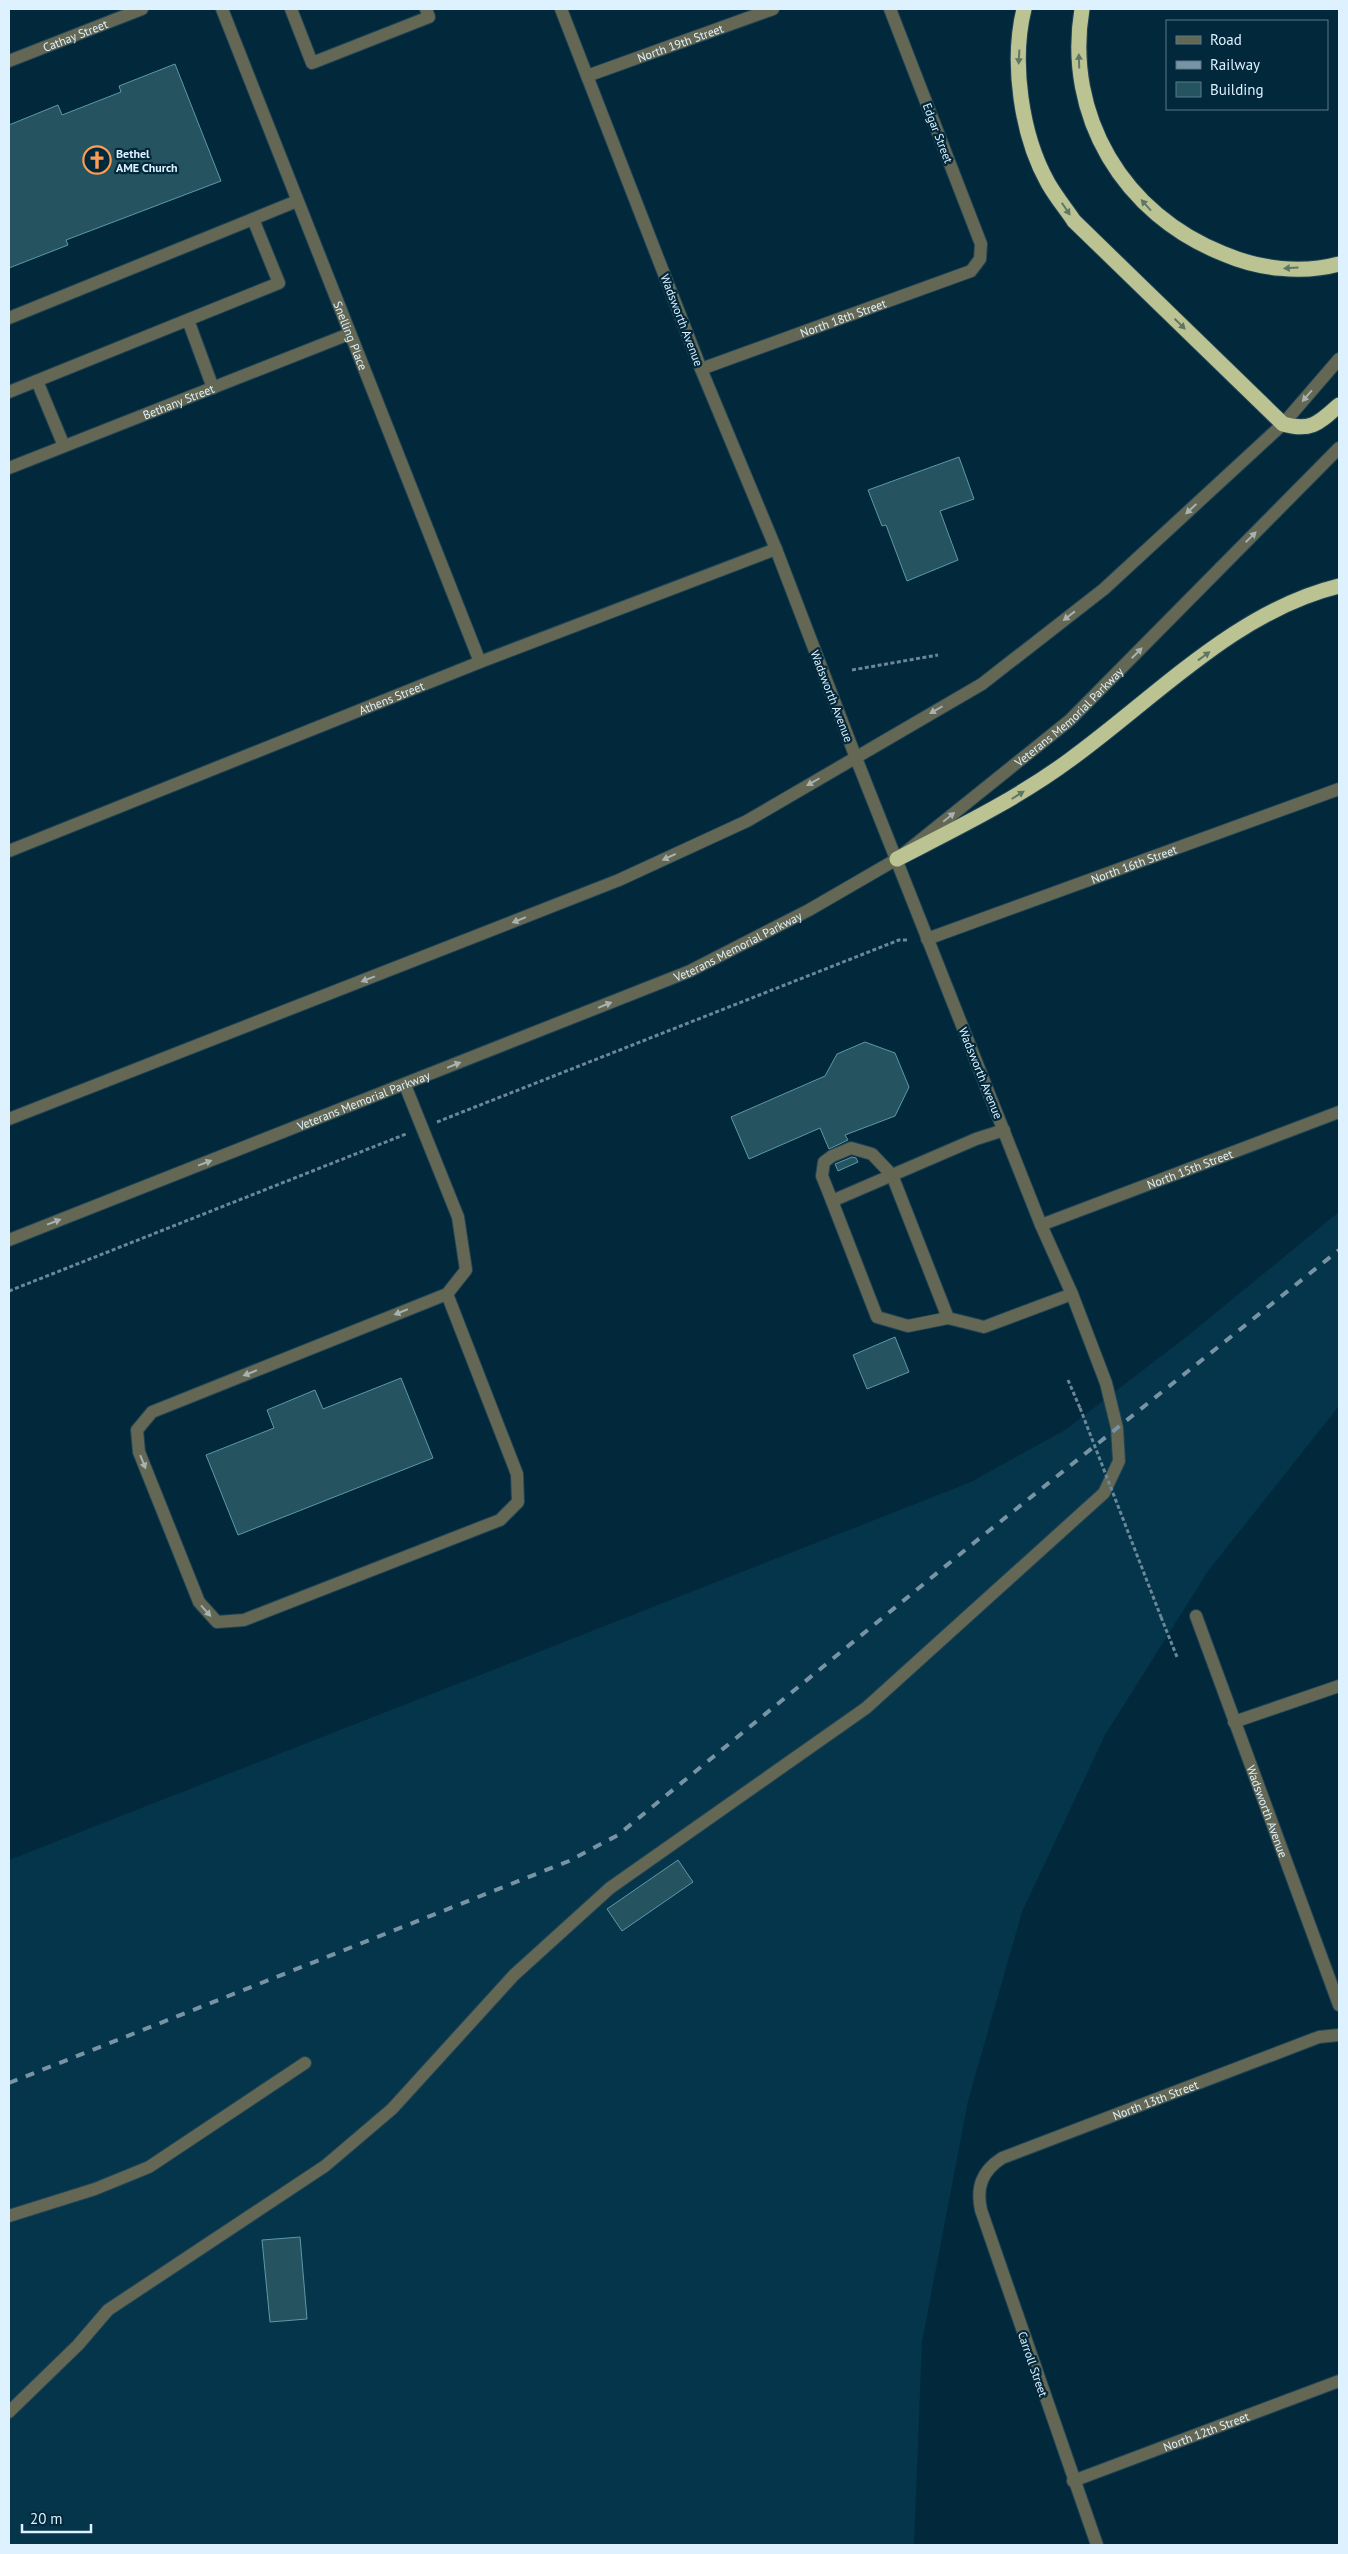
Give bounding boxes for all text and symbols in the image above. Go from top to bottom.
street label: Cathay Street [41,16,110,55]
street label: North 19th Street [635,20,725,65]
legend [1166,20,1328,110]
text: Road [1210,30,1242,49]
one-way arrow [1015,49,1023,65]
one-way arrow [1075,53,1083,69]
text: Railway [1210,55,1260,74]
text: Building [1210,80,1264,99]
street label: Edgar Street [920,101,956,165]
church icon: Bethel AME Church [82,145,112,175]
place label: Bethel AME Church [116,146,178,175]
one-way arrow [1140,199,1152,211]
one-way arrow [1061,202,1071,216]
one-way arrow [1283,265,1299,273]
street label: Wadsworth Avenue [658,272,706,368]
street label: North 18th Street [798,295,888,340]
street label: Snelling Place [331,299,371,372]
one-way arrow [1174,318,1186,330]
street label: Bethany Street [140,380,216,422]
one-way arrow [1301,390,1313,402]
one-way arrow [1185,503,1197,515]
one-way arrow [1245,532,1257,544]
one-way arrow [1063,611,1076,622]
one-way arrow [1130,647,1142,659]
street label: Wadsworth Avenue [808,648,856,744]
one-way arrow [1197,651,1211,661]
street label: Veterans Memorial Parkway [1011,663,1126,770]
street label: Athens Street [356,678,426,717]
one-way arrow [930,706,943,715]
one-way arrow [806,778,821,786]
one-way arrow [1011,791,1024,800]
one-way arrow [942,812,955,823]
street label: North 16th Street [1089,841,1179,886]
one-way arrow [662,853,676,861]
street label: Veterans Memorial Parkway [671,907,805,985]
one-way arrow [512,916,527,924]
one-way arrow [361,976,375,984]
one-way arrow [598,1000,612,1008]
street label: Wadsworth Avenue [956,1025,1006,1121]
one-way arrow [447,1061,462,1069]
street label: Veterans Memorial Parkway [294,1067,432,1133]
street label: North 15th Street [1145,1146,1235,1192]
one-way arrow [198,1159,213,1166]
one-way arrow [47,1218,61,1226]
one-way arrow [394,1309,408,1317]
one-way arrow [243,1369,257,1377]
one-way arrow [139,1455,147,1470]
one-way arrow [201,1604,212,1617]
street label: Wadsworth Avenue [1244,1763,1292,1860]
street label: North 13th Street [1110,2076,1200,2123]
street label: Carroll Street [1015,2329,1051,2399]
street label: North 12th Street [1161,2408,1251,2454]
scale bar [22,2502,91,2534]
text: 20 m [30,2509,63,2528]

